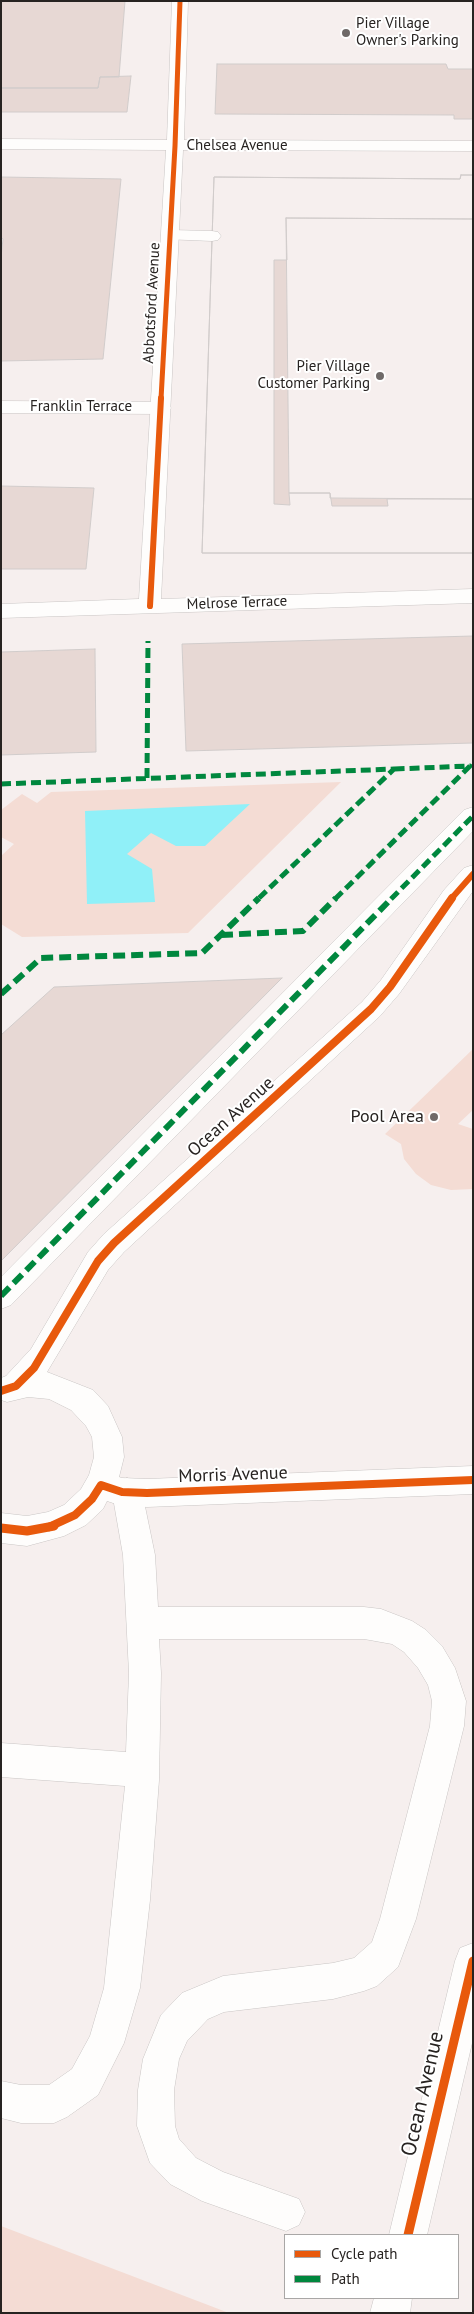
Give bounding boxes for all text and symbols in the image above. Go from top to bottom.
place label: Pier Village Owner's Parking [356,15,459,50]
marker: Pier Village Owner's Parking [340,27,352,39]
street label: Chelsea Avenue [187,137,287,155]
street label: Abbotsford Avenue [140,242,164,364]
place label: Pier Village Customer Parking [258,358,370,393]
marker: Pier Village Customer Parking [374,370,386,382]
street label: Franklin Terrace [30,398,132,416]
street label: Melrose Terrace [186,592,288,614]
street label: Ocean Avenue [183,1073,279,1161]
place label: Pool Area [351,1106,424,1128]
marker: Pool Area [428,1111,440,1123]
street label: Morris Avenue [178,1462,288,1488]
street label: Ocean Avenue [396,2029,450,2159]
legend [284,2234,459,2299]
text: Cycle path [331,2244,397,2263]
text: Path [331,2269,360,2288]

